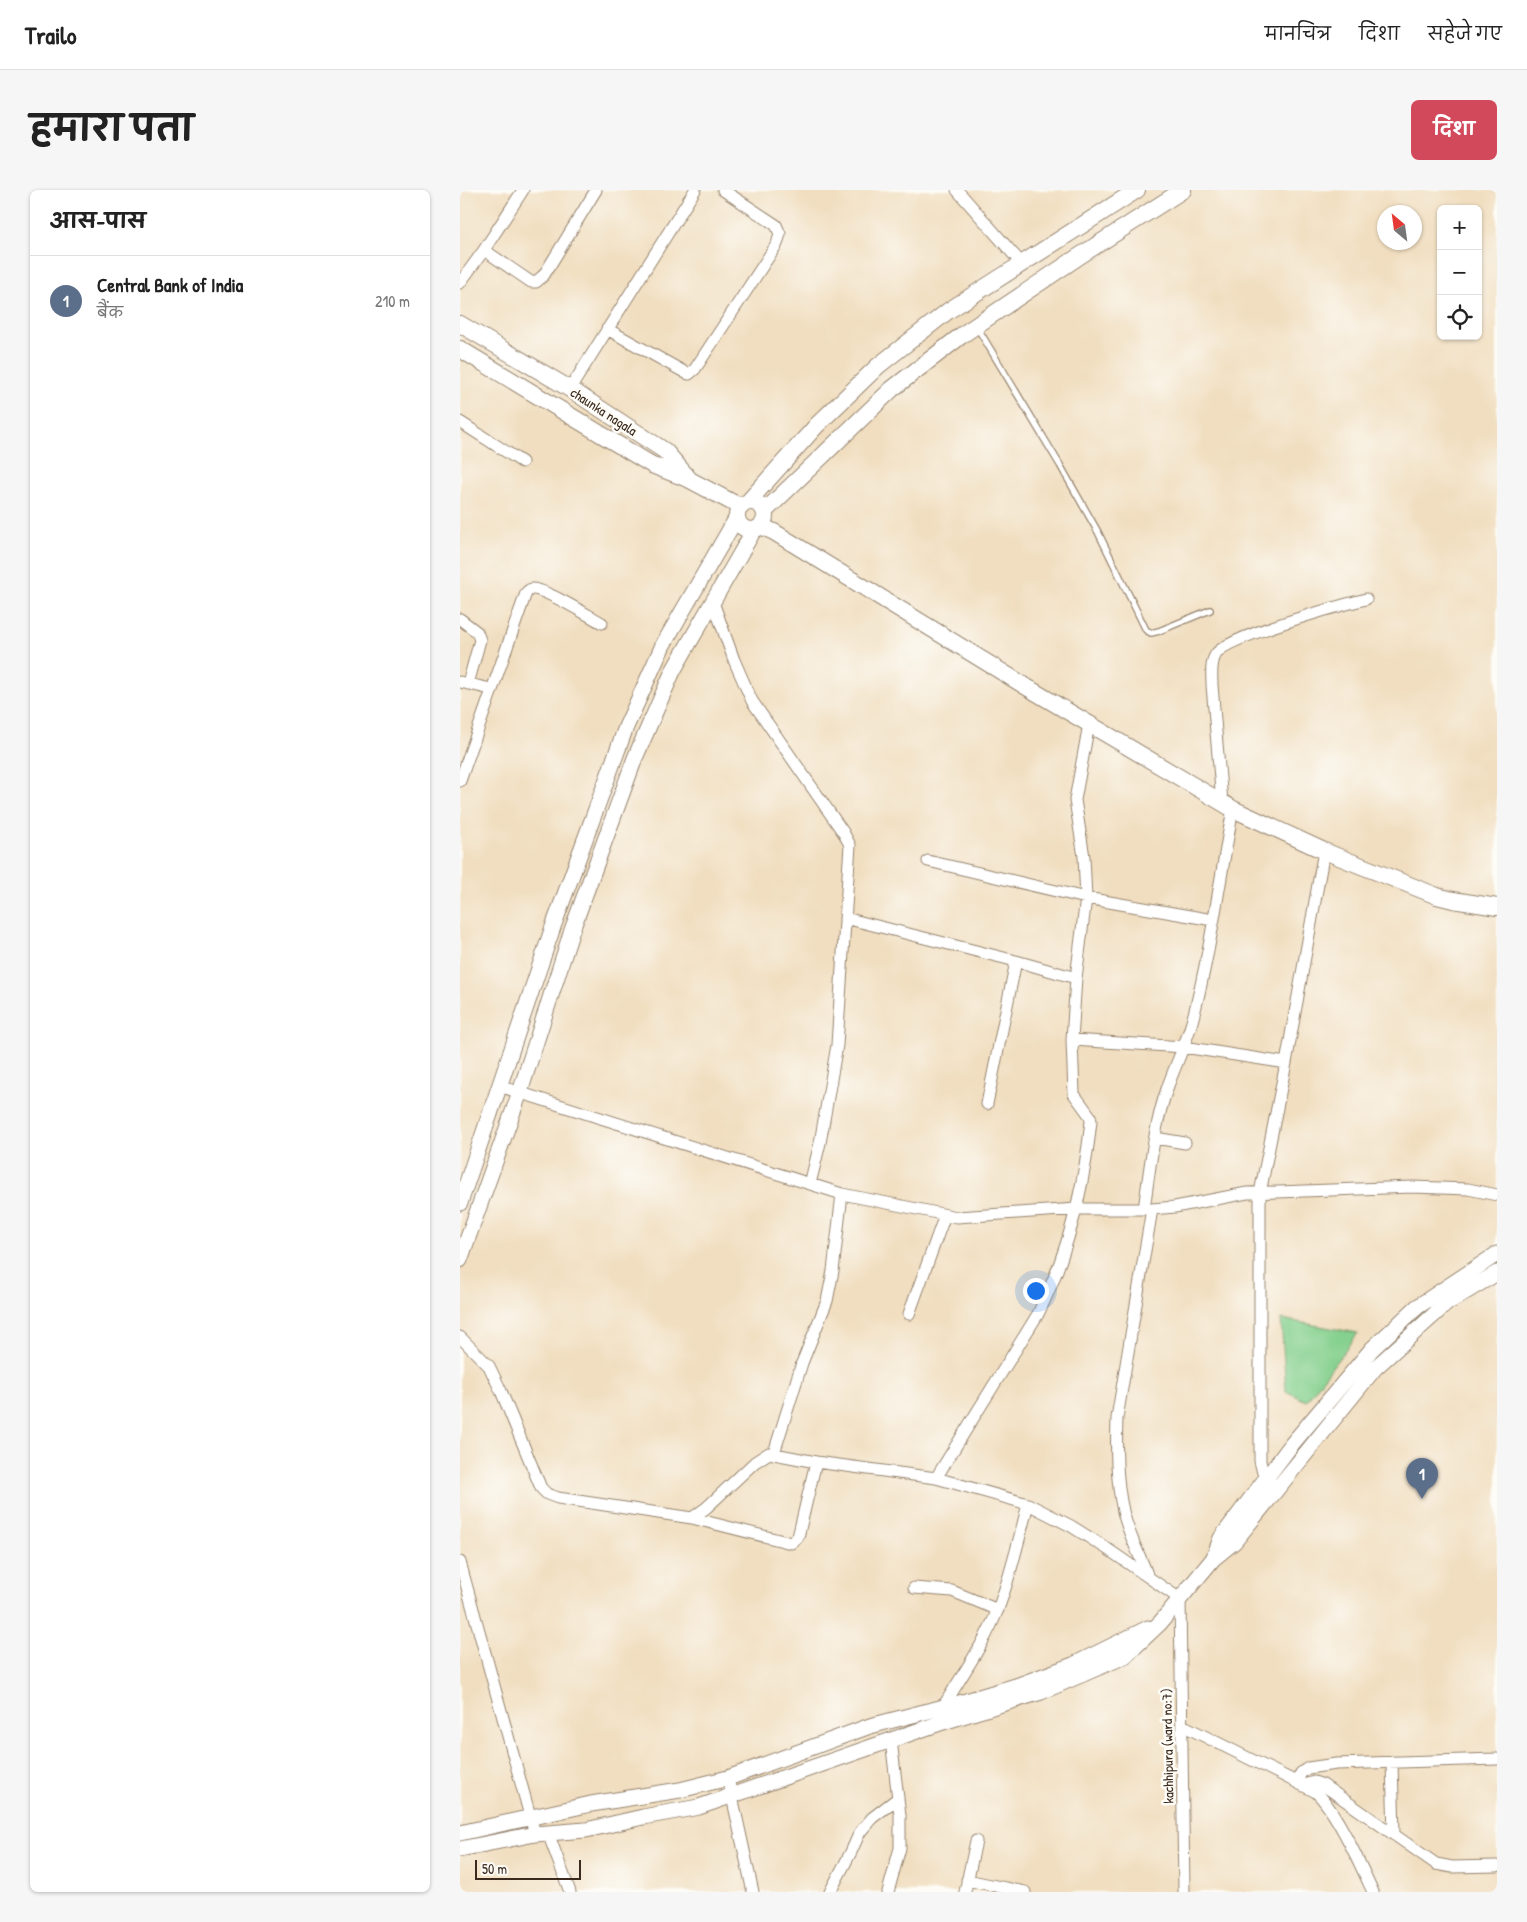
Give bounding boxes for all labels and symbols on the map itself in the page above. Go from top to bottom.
north arrow [1377,205,1422,250]
street label: chaunka nagala [566,382,641,441]
your location [1023,1278,1049,1304]
pin: 1 [1406,1458,1438,1499]
street label: kachhipura (ward no:7) [1156,1688,1179,1804]
scale bar [475,1857,581,1880]

